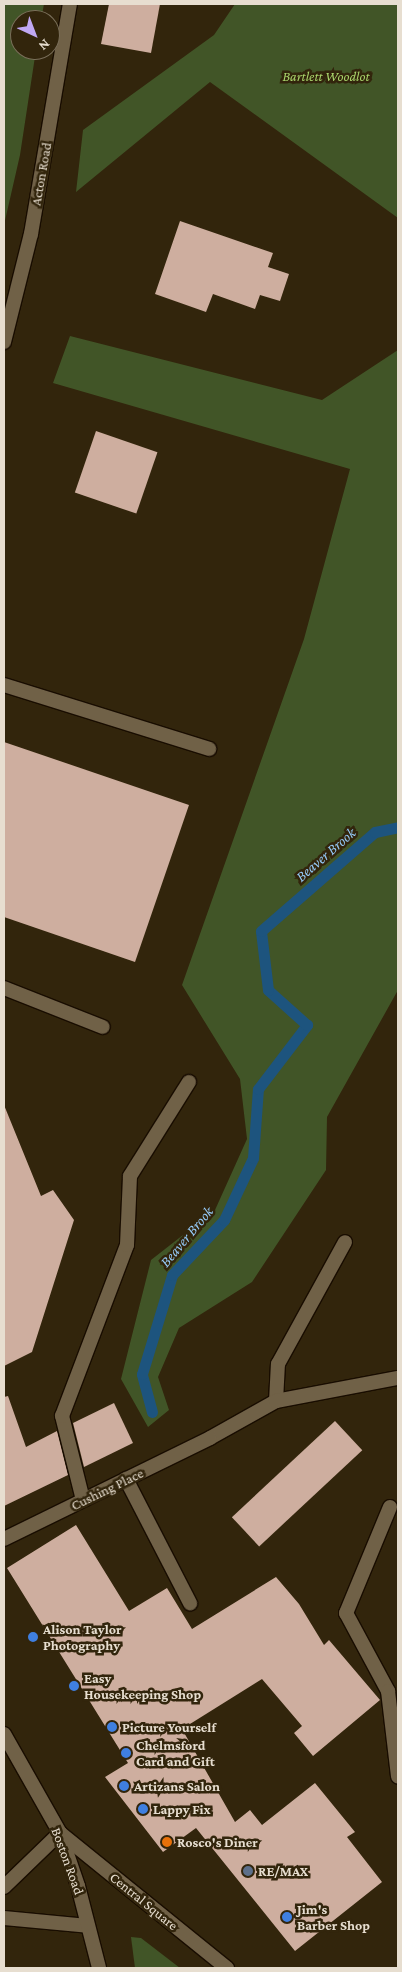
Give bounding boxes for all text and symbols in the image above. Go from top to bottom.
north arrow [10,10,60,60]
text: N [36,36,54,54]
park label: Bartlett Woodlot [282,68,370,84]
street label: Acton Road [27,141,55,207]
water label: Beaver Brook [292,824,360,886]
water label: Beaver Brook [156,1203,218,1271]
street label: Cushing Place [68,1464,146,1514]
place label: Alison Taylor Photography [43,1621,122,1654]
marker: Alison Taylor Photography [27,1631,39,1643]
place label: Easy Housekeeping Shop [84,1670,201,1702]
marker: Easy Housekeeping Shop [68,1680,80,1692]
place label: Picture Yourself [122,1719,216,1735]
marker: Picture Yourself [106,1721,118,1733]
place label: Chelmsford Card and Gift [136,1737,215,1770]
marker: Chelmsford Card and Gift [120,1747,132,1759]
place label: Artizans Salon [134,1778,220,1794]
marker: Artizans Salon [118,1780,130,1792]
place label: Lappy Fix [153,1801,211,1817]
marker: Lappy Fix [137,1803,149,1815]
street label: Boston Road [48,1825,88,1897]
place label: Rosco's Diner [177,1834,258,1850]
marker: Rosco's Diner [161,1836,173,1848]
place label: RE/MAX [258,1863,308,1879]
marker: RE/MAX [242,1865,254,1877]
street label: Central Square [107,1869,181,1933]
place label: Jim's Barber Shop [297,1901,370,1934]
marker: Jim's Barber Shop [281,1911,293,1923]

